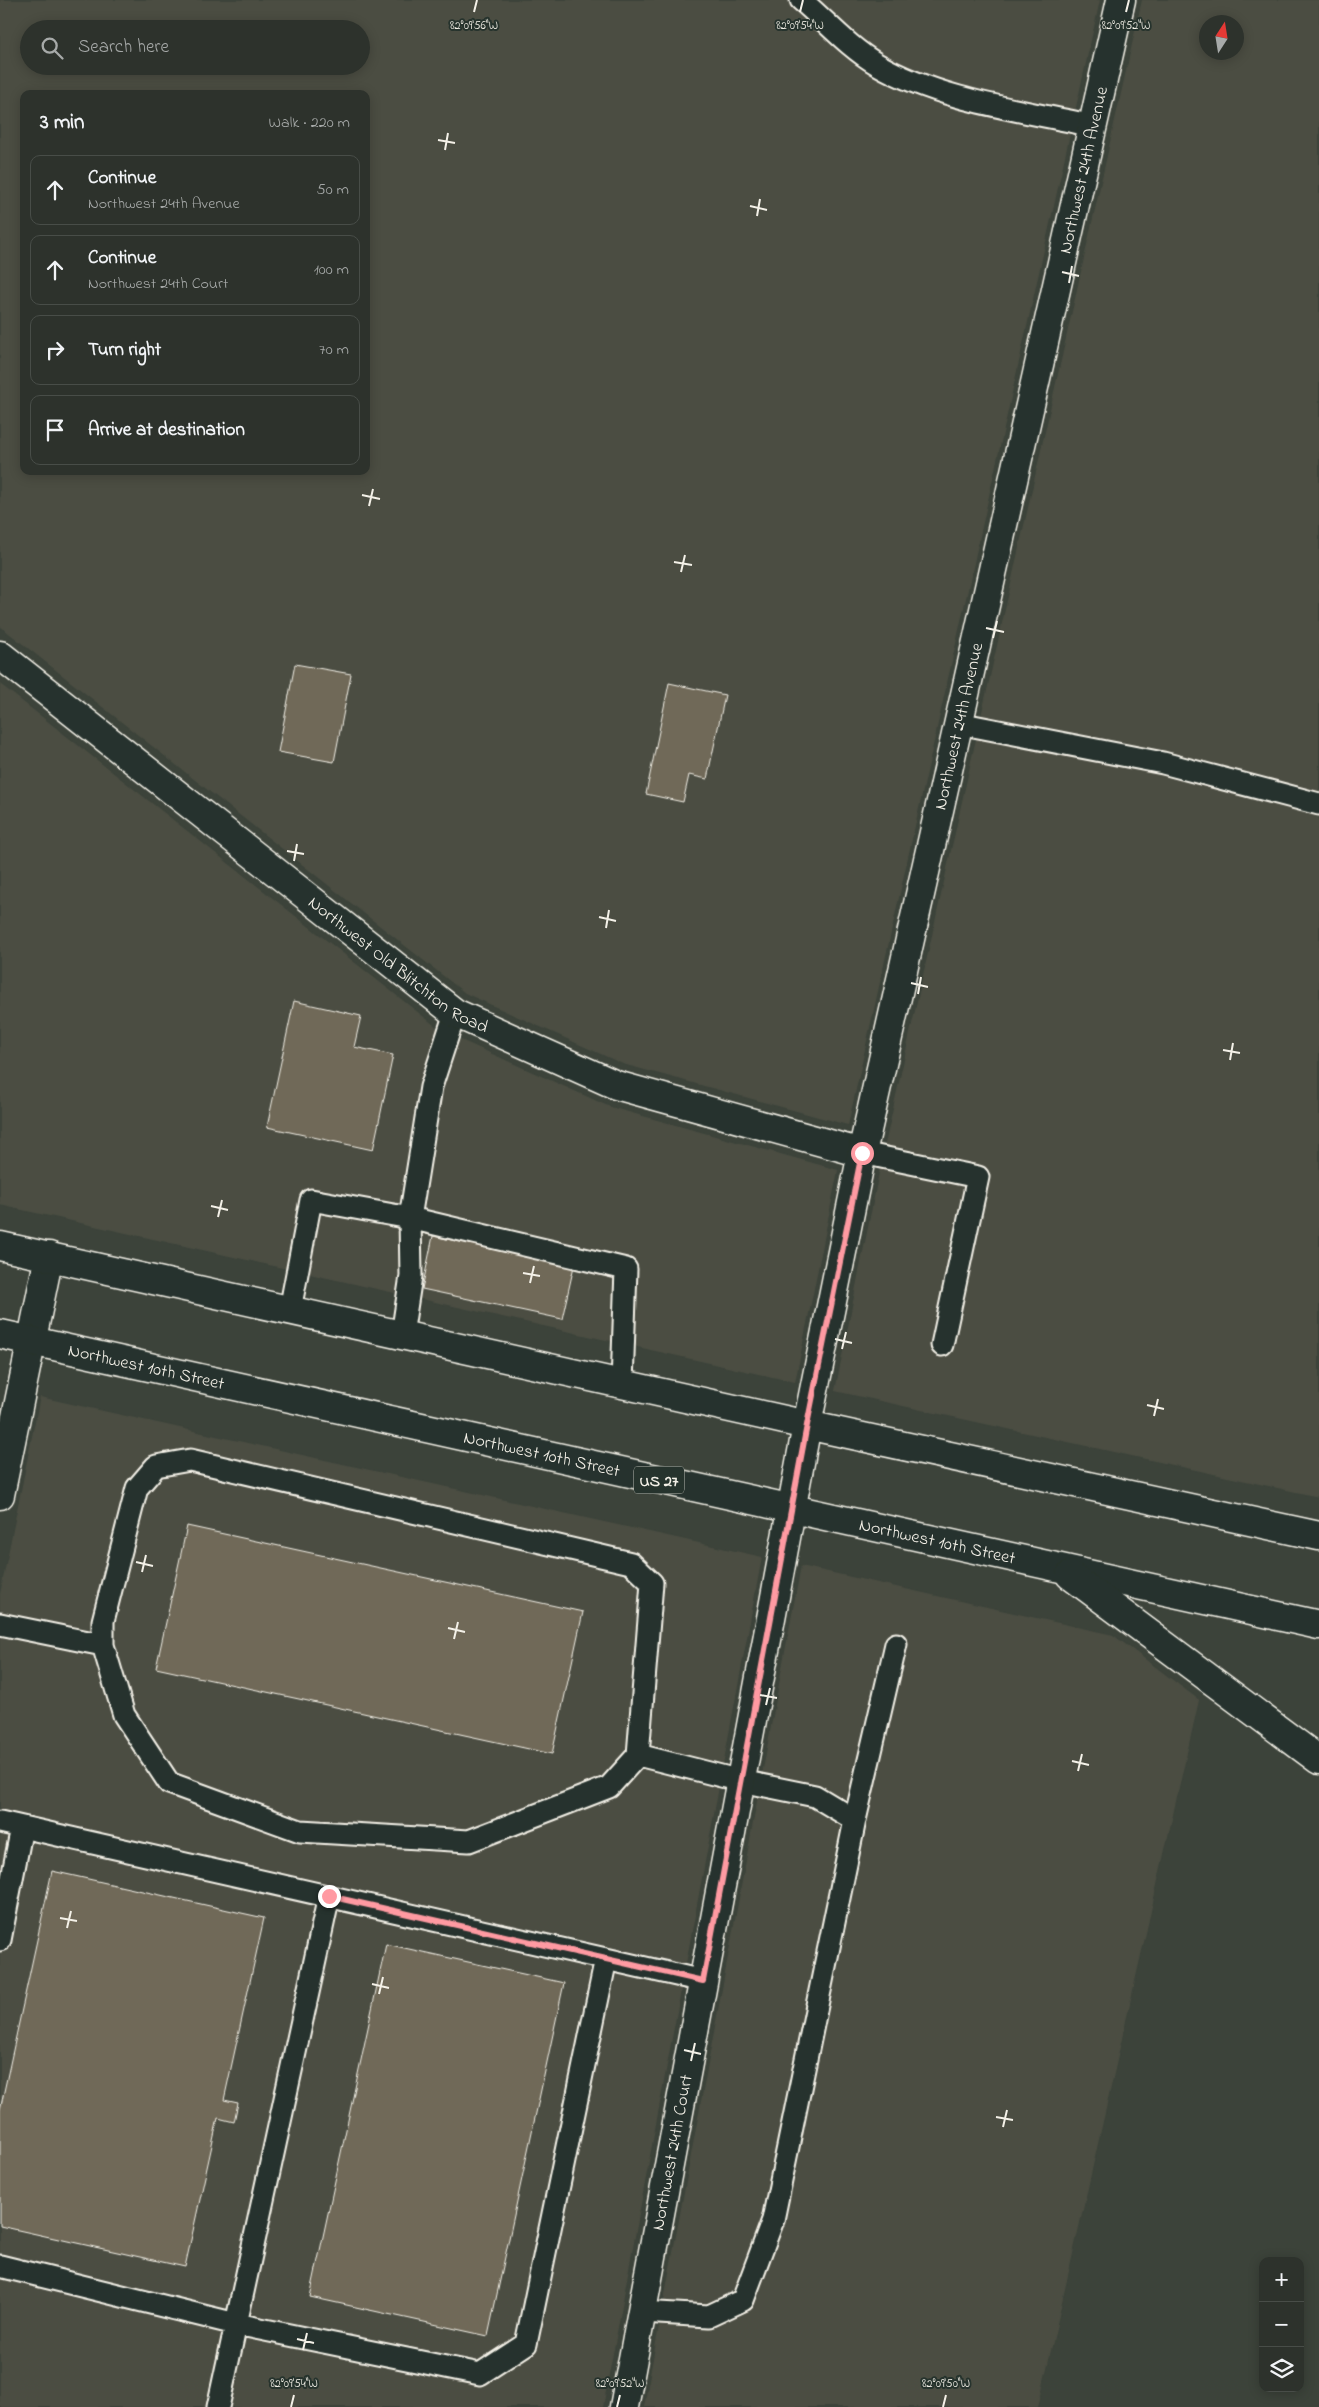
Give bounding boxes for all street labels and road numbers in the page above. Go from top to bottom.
street label: Northwest 24th Avenue [1053,83,1116,256]
street label: Northwest 24th Avenue [928,639,991,813]
street label: Northwest Old Blitchton Road [302,891,492,1041]
street label: Northwest 10th Street [65,1338,227,1398]
street label: Northwest 10th Street [461,1426,622,1485]
road number: US 27 [634,1466,684,1494]
street label: Northwest 10th Street [856,1513,1018,1573]
street label: Northwest 24th Court [646,2073,701,2233]

